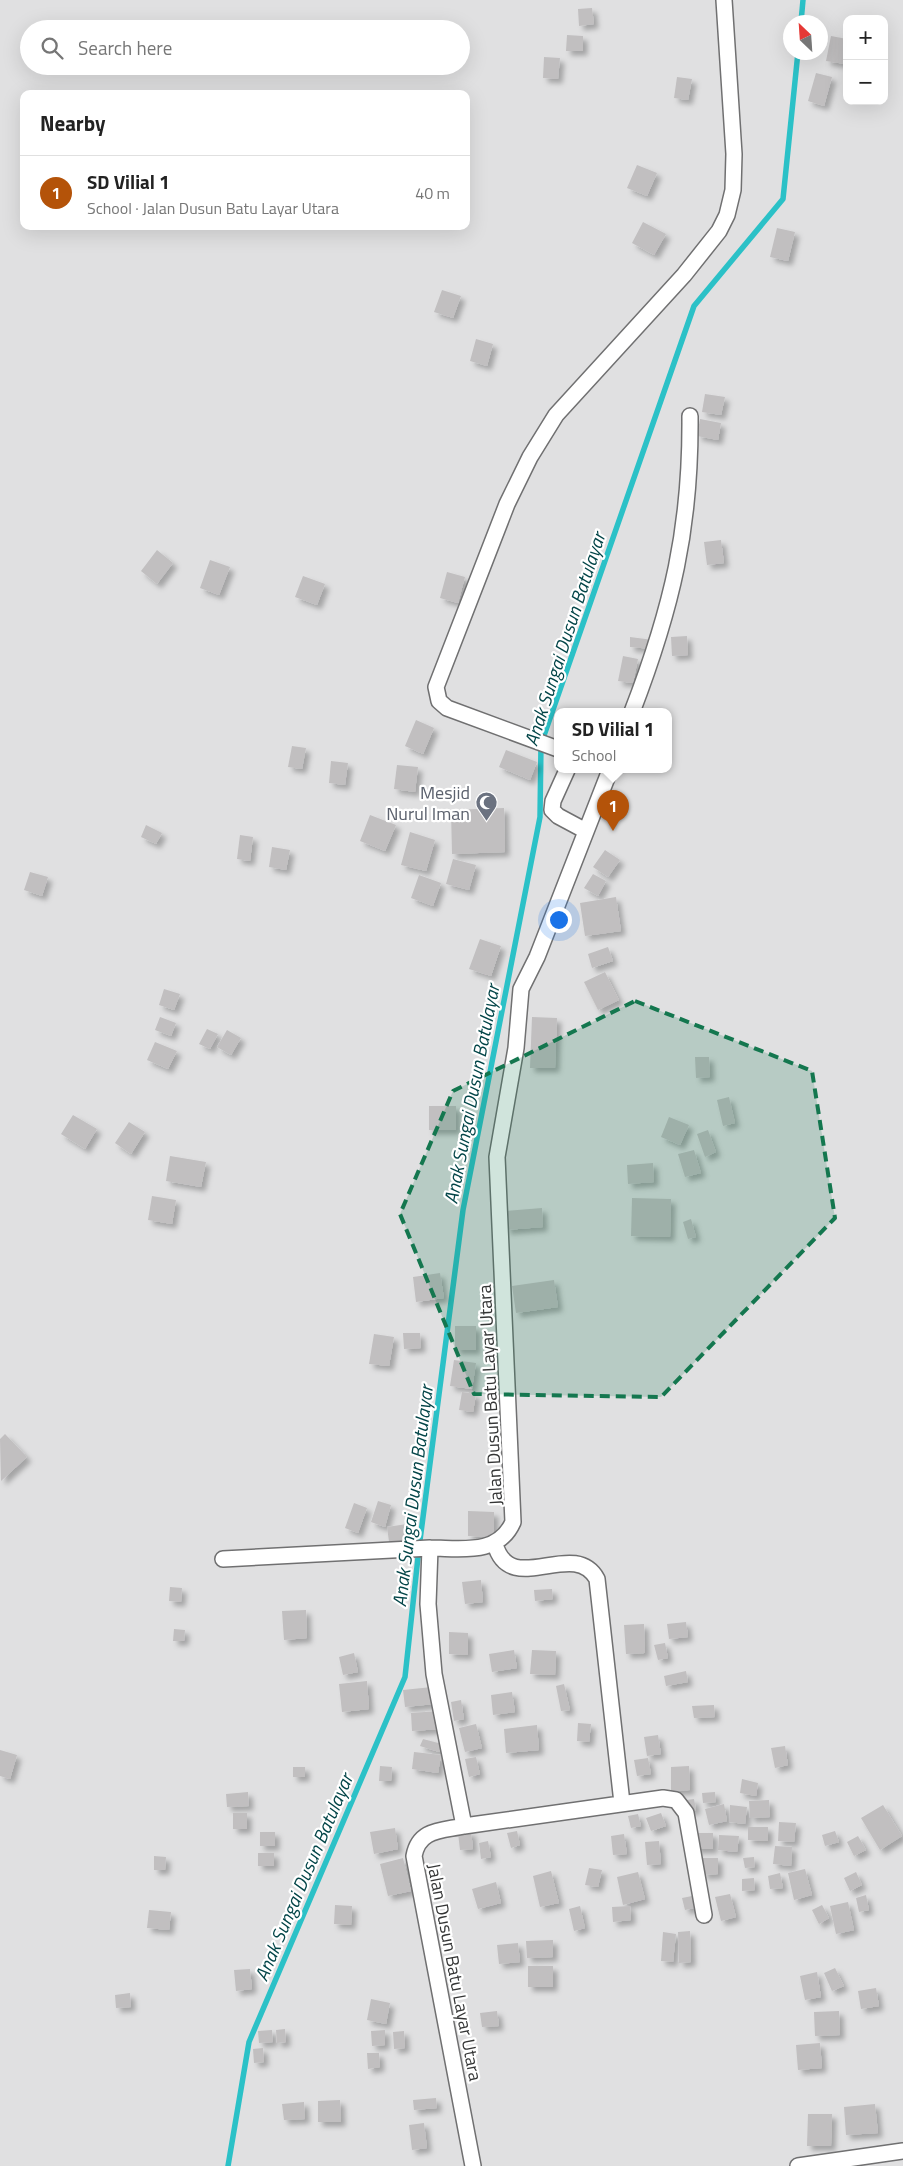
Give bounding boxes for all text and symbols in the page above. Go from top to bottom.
north arrow [783,15,828,60]
map controls [843,15,888,105]
button: + [843,15,888,60]
search box [20,20,470,75]
text: Search here [78,33,172,62]
icon: search [38,34,66,62]
button: − [843,60,888,105]
text: Nearby [40,107,105,139]
text: SD Vilial 1 [87,167,170,196]
text: 1 [52,181,60,205]
text: 40 m [415,181,450,205]
text: School · Jalan Dusun Batu Layar Utara [87,196,339,220]
water label: Anak Sungai Dusun Batulayar [516,527,613,749]
popup [554,708,672,773]
text: SD Vilial 1 [572,714,654,743]
text: School [572,743,616,767]
place label: Mesjid Nurul Iman [386,779,470,827]
mosque icon: Mesjid Nurul Iman [474,790,498,821]
pin: 1 [597,790,629,831]
your location [546,907,572,933]
water label: Anak Sungai Dusun Batulayar [436,980,507,1206]
street label: Jalan Dusun Batu Layar Utara [471,1284,509,1506]
water label: Anak Sungai Dusun Batulayar [384,1382,440,1608]
water label: Anak Sungai Dusun Batulayar [246,1767,361,1985]
street label: Jalan Dusun Batu Layar Utara [421,1861,489,2083]

